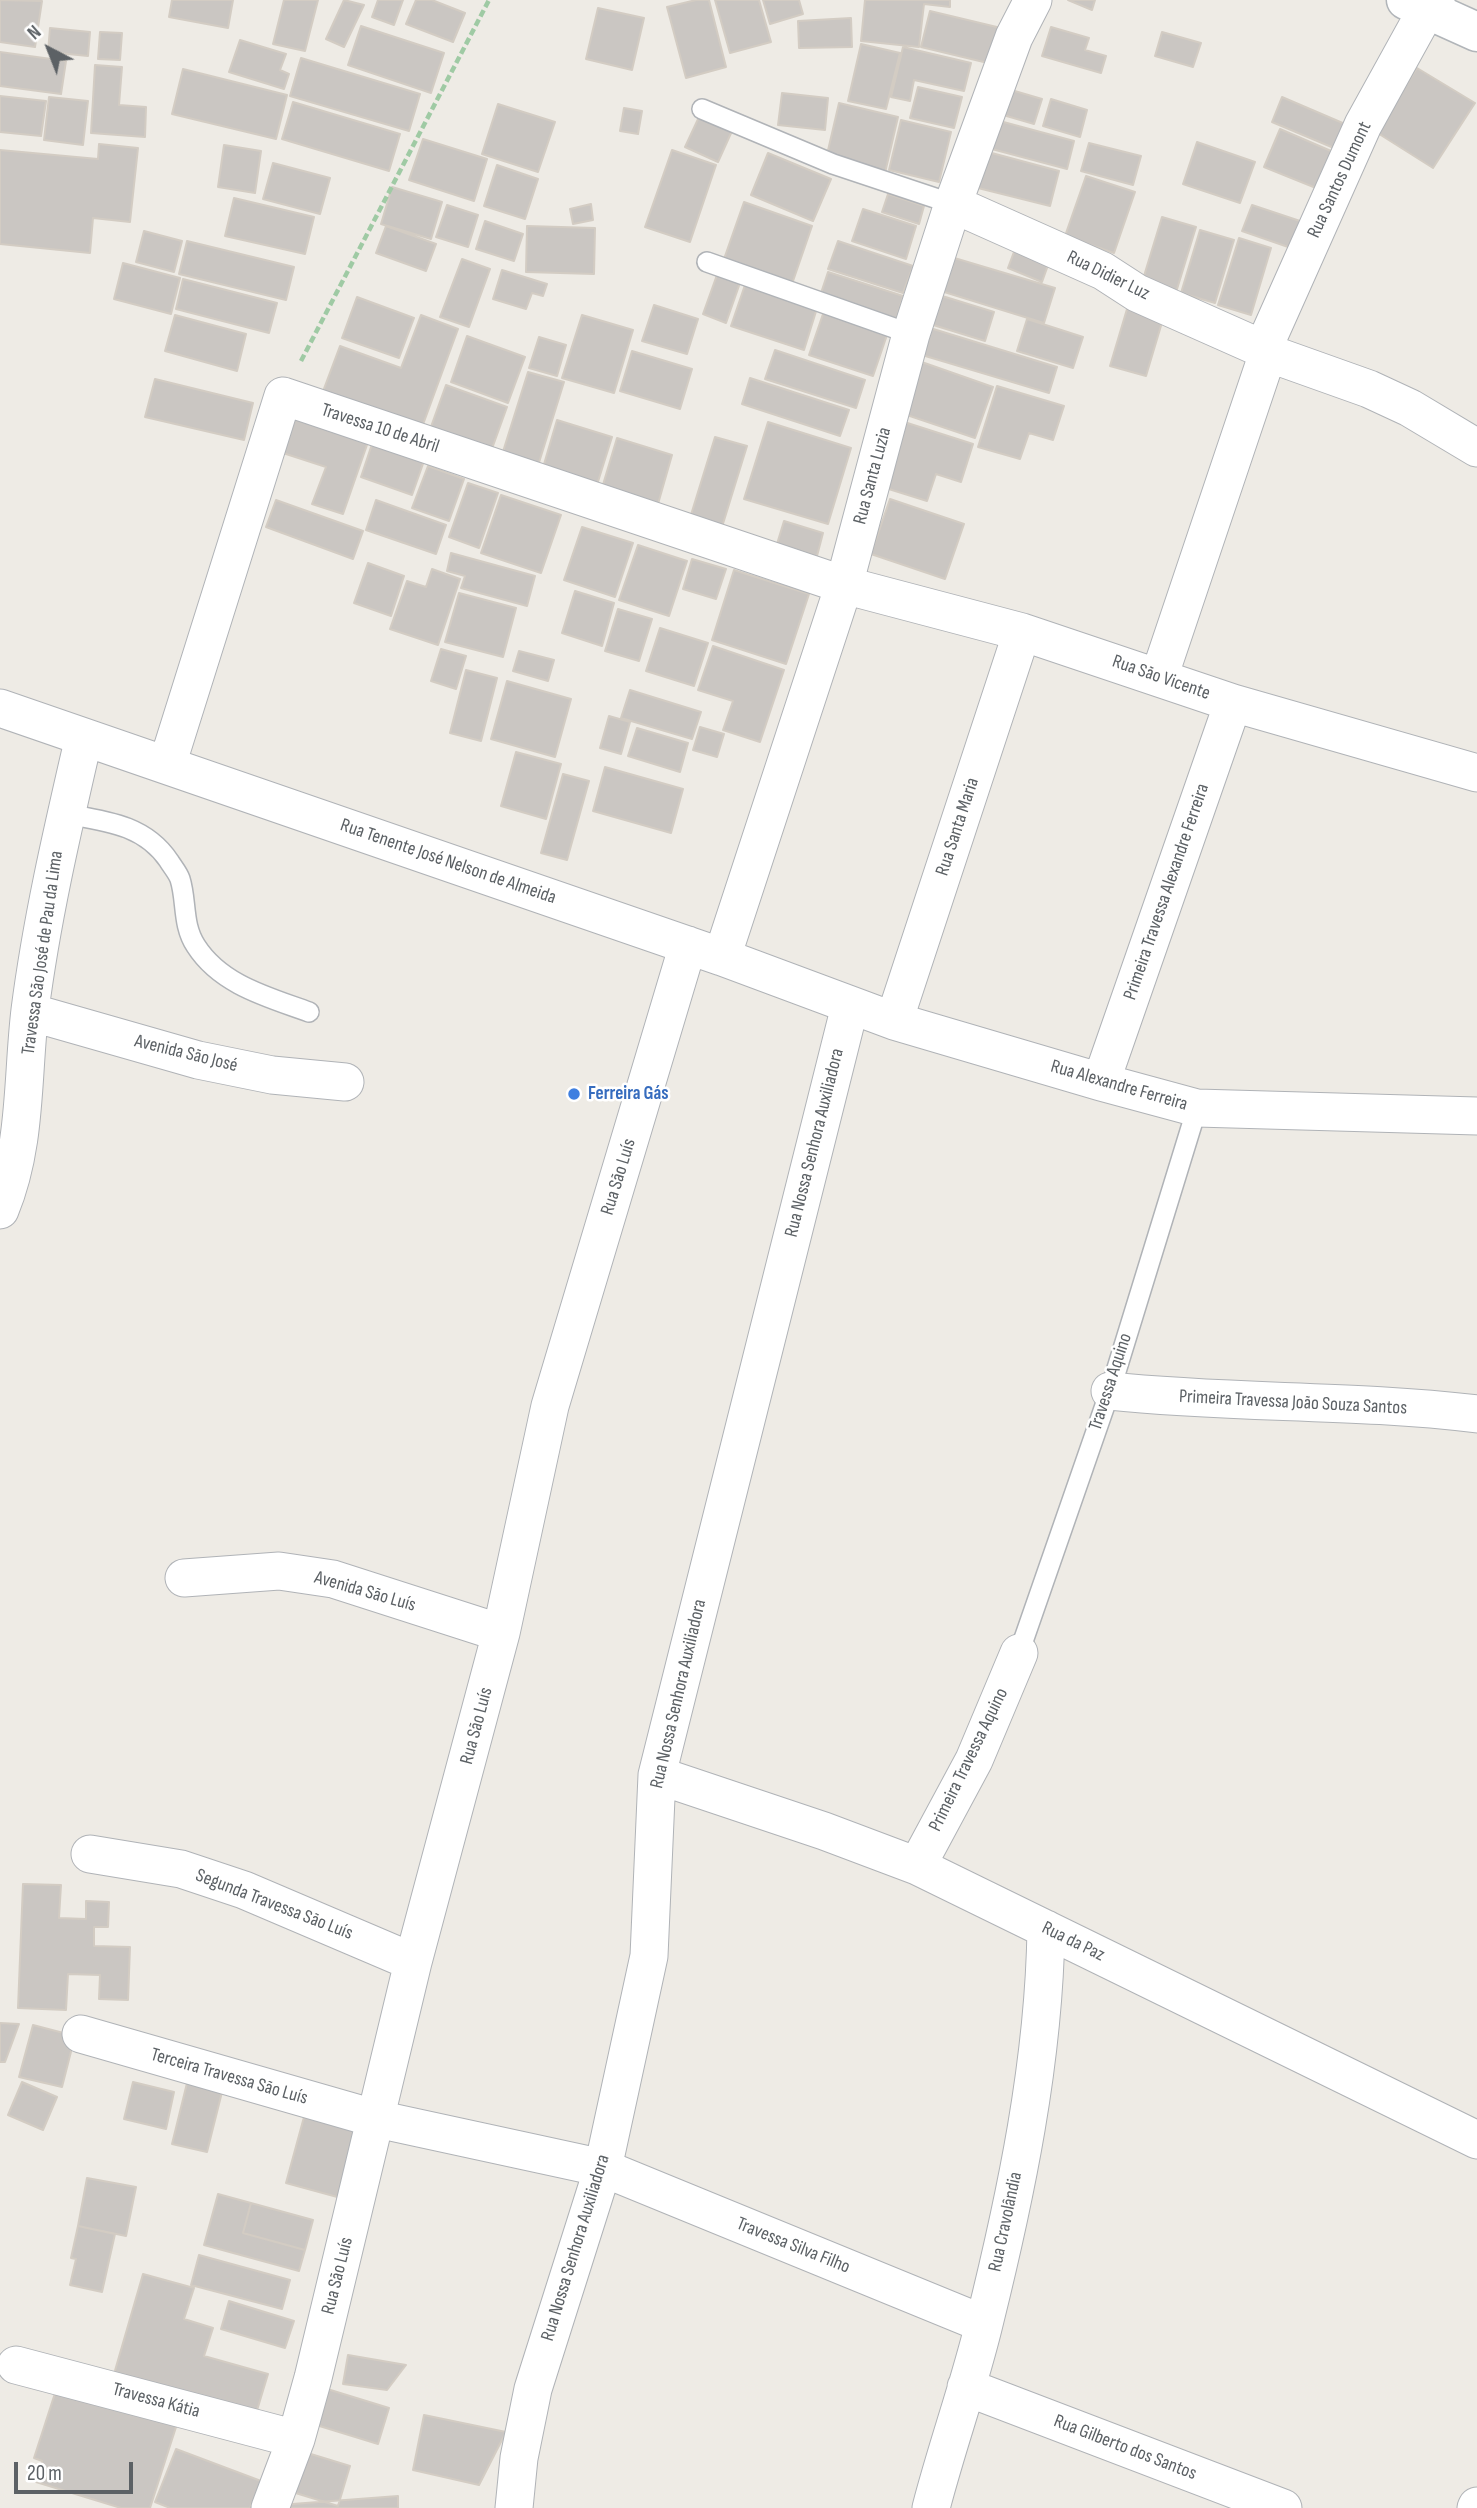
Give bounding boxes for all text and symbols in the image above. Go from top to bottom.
north arrow [14,14,84,84]
text: N [23,21,46,45]
street label: Rua Santos Dumont [1303,118,1377,242]
street label: Rua Didier Luz [1063,246,1153,306]
street label: Travessa 10 de Abril [318,399,442,459]
street label: Rua Santa Luzia [849,425,897,527]
street label: Rua São Vicente [1109,651,1213,705]
street label: Rua Santa Maria [931,775,985,879]
street label: Primeira Travessa Alexandre Ferreira [1119,781,1215,1003]
street label: Rua Tenente José Nelson de Almeida [337,814,559,910]
street label: Travessa São José de Pau da Lima [17,850,69,1056]
street label: Avenida São José [132,1030,240,1078]
street label: Rua Nossa Senhora Auxiliadora [781,1046,849,1240]
street label: Rua Alexandre Ferreira [1048,1056,1190,1116]
place label: Ferreira Gás [588,1083,668,1105]
marker: Ferreira Gás [566,1086,582,1102]
street label: Rua São Luís [597,1136,641,1218]
street label: Travessa Aquino [1085,1330,1137,1434]
street label: Primeira Travessa João Souza Santos [1178,1386,1408,1420]
street label: Avenida São Luís [312,1567,418,1617]
street label: Rua Nossa Senhora Auxiliadora [646,1597,712,1791]
street label: Rua São Luís [456,1685,498,1767]
street label: Primeira Travessa Aquino [924,1685,1014,1835]
street label: Segunda Travessa São Luís [192,1865,356,1945]
street label: Rua da Paz [1038,1917,1108,1967]
street label: Terceira Travessa São Luís [148,2044,310,2110]
street label: Rua Nossa Senhora Auxiliadora [537,2152,615,2344]
street label: Rua Cravolândia [984,2170,1028,2274]
street label: Travessa Silva Filho [733,2213,853,2279]
street label: Rua São Luís [317,2235,359,2317]
street label: Travessa Kátia [110,2378,202,2424]
street label: Rua Gilberto dos Santos [1050,2410,1200,2486]
scale bar [18,2448,136,2492]
text: 20 m [27,2461,62,2486]

